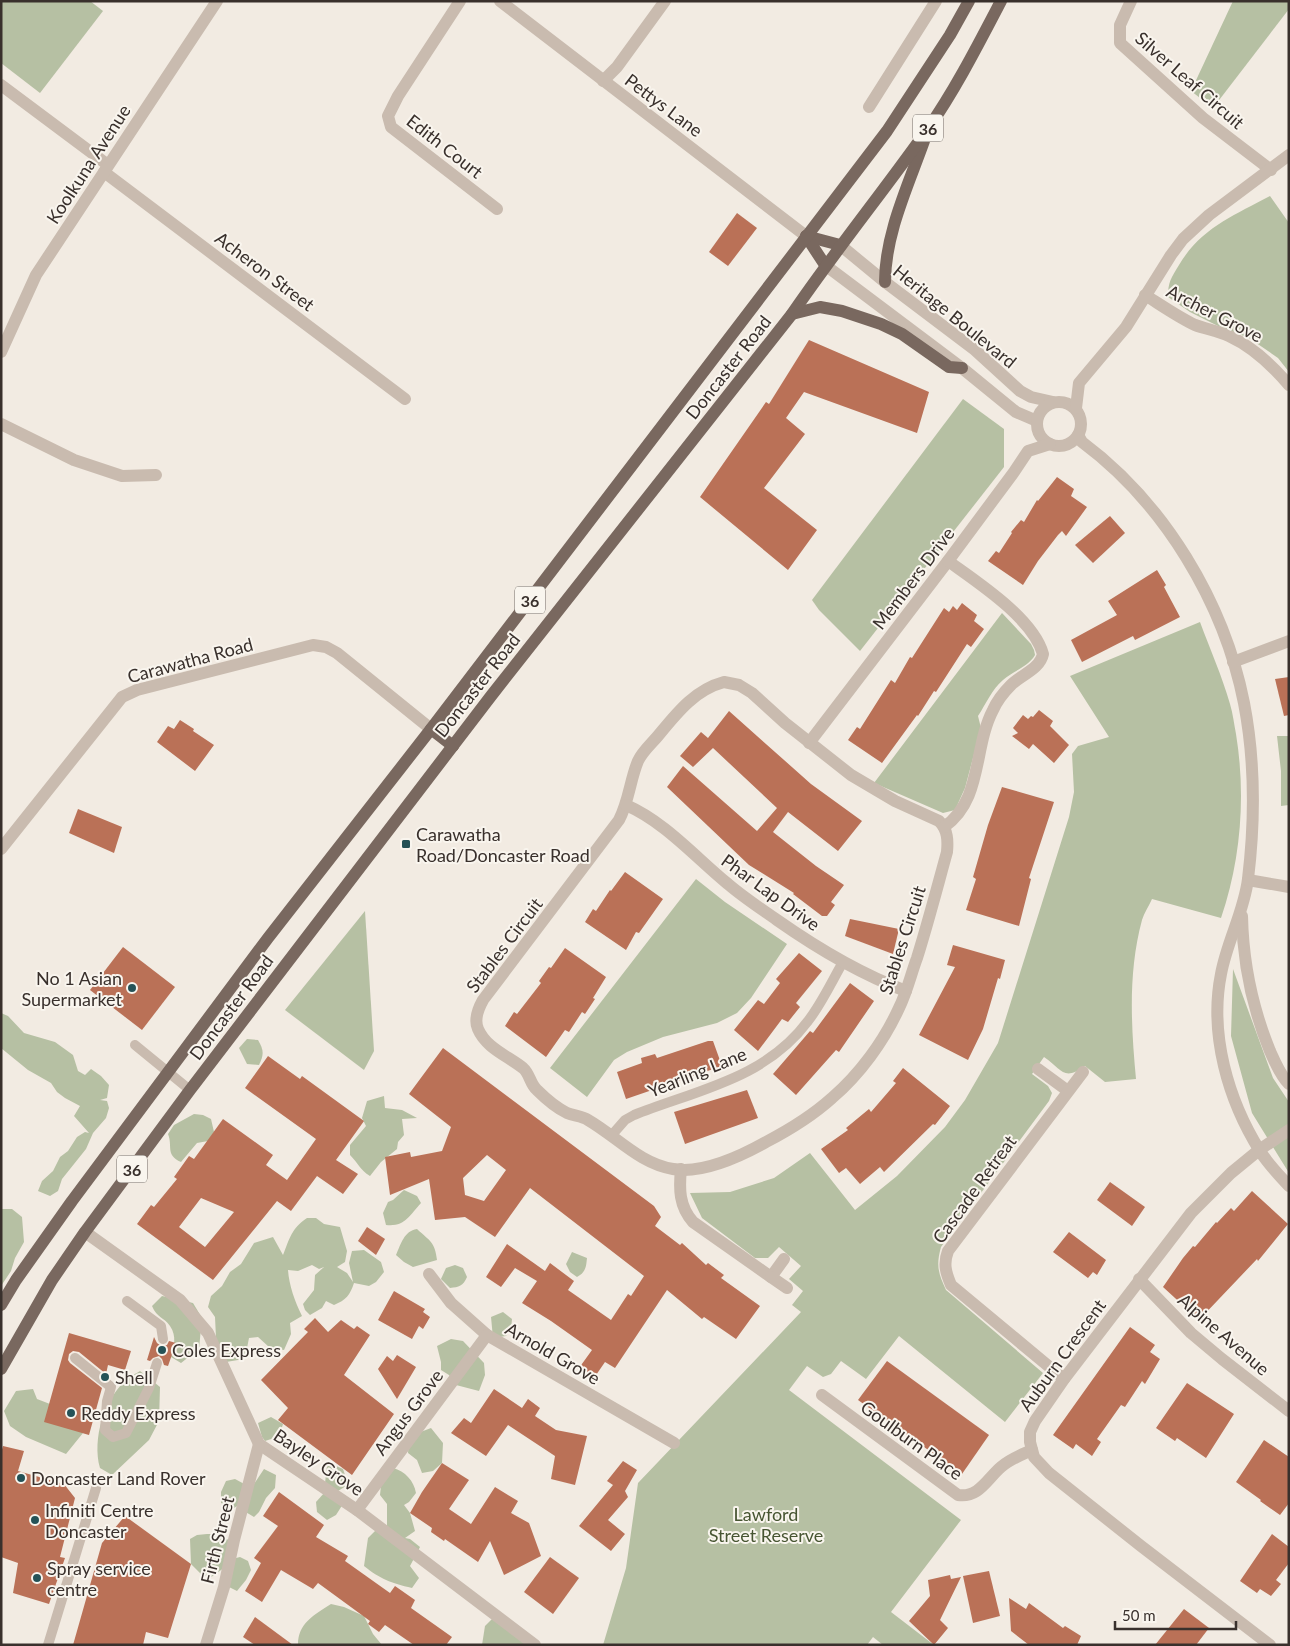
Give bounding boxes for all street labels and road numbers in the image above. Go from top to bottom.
street label: Silver Leaf Circuit [1131,27,1249,134]
street label: Pettys Lane [621,69,707,141]
street label: Koolkuna Avenue [41,100,135,228]
street label: Edith Court [403,109,488,183]
road number: 36 [913,115,943,142]
street label: Acheron Street [211,227,319,316]
street label: Heritage Boulevard [889,260,1021,372]
street label: Archer Grove [1163,279,1267,347]
street label: Doncaster Road [681,311,775,423]
street label: Members Drive [867,523,959,633]
road number: 36 [515,586,545,614]
street label: Doncaster Road [430,629,524,741]
street label: Carawatha Road [125,633,255,687]
street label: Phar Lap Drive [717,849,825,935]
street label: Stables Circuit [874,882,930,997]
street label: Stables Circuit [461,893,547,997]
street label: Doncaster Road [184,950,278,1064]
street label: Yearling Lane [644,1042,750,1102]
street label: Cascade Retreat [927,1130,1021,1247]
road number: 36 [117,1156,147,1182]
street label: Alpine Avenue [1174,1288,1274,1380]
street label: Auburn Crescent [1014,1294,1110,1415]
street label: Arnold Grove [502,1317,604,1389]
street label: Angus Grove [369,1365,447,1459]
street label: Goulburn Place [857,1396,967,1484]
street label: Bayley Grove [270,1424,368,1500]
street label: Firth Street [195,1493,239,1586]

